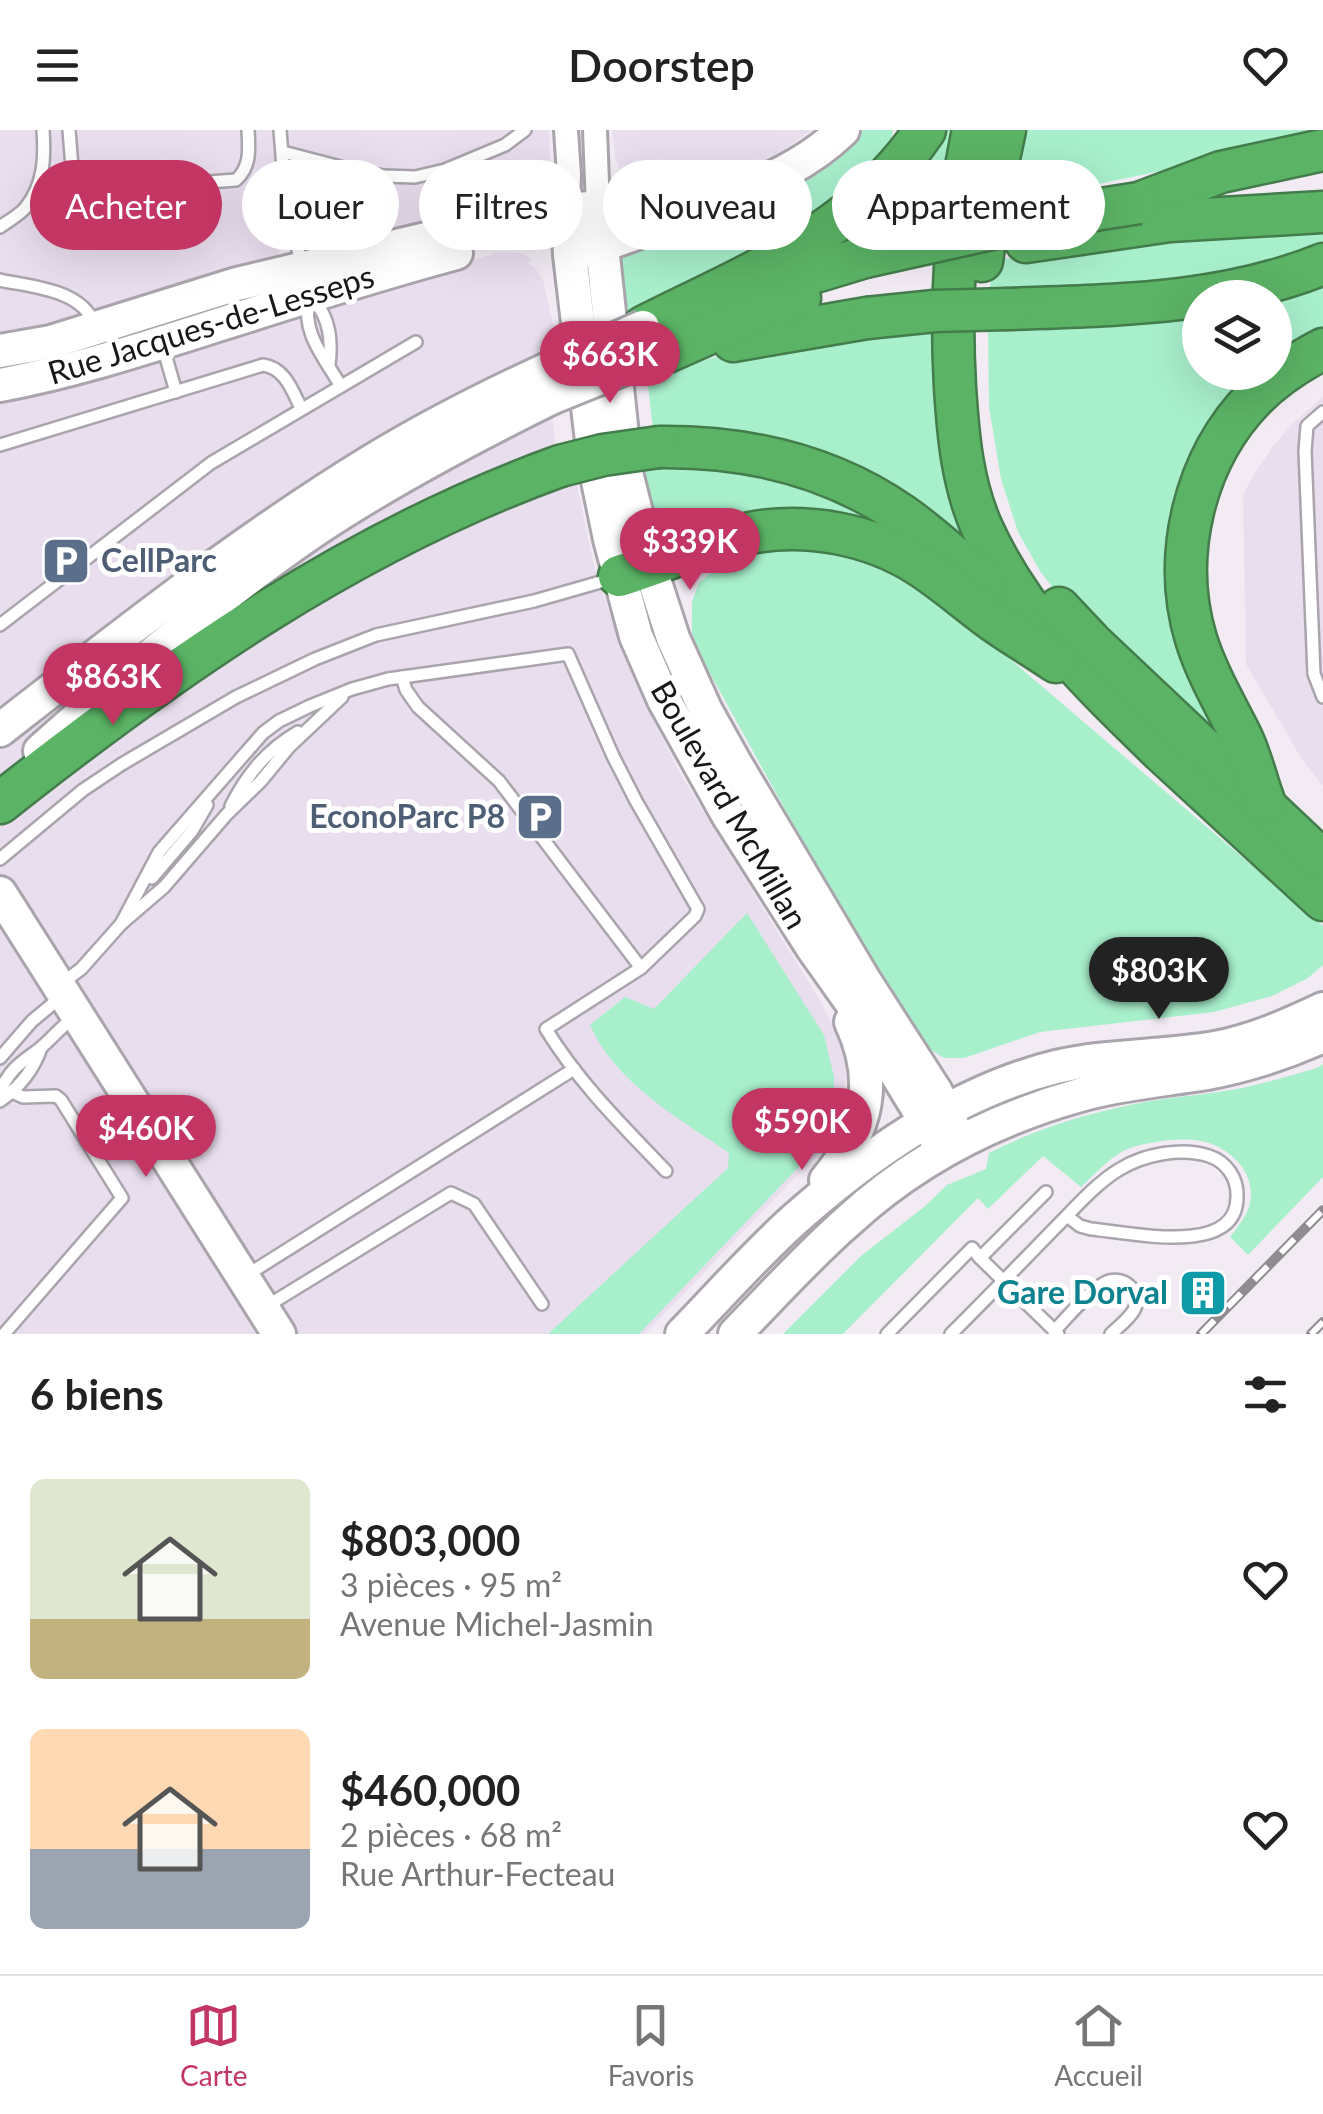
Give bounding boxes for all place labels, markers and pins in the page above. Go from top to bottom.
pin: $663K [540,321,680,406]
pin: $339K [620,508,760,593]
parking icon: CellParc [40,535,92,587]
place label: CellParc [101,540,217,579]
pin: $863K [43,643,183,728]
parking icon: EconoParc P8 [514,791,566,843]
place label: EconoParc P8 [309,796,505,835]
pin: $803K [1089,937,1229,1022]
pin: $590K [732,1088,872,1173]
pin: $460K [76,1095,216,1180]
building icon: Gare Dorval [1177,1267,1229,1319]
place label: Gare Dorval [997,1272,1168,1311]

